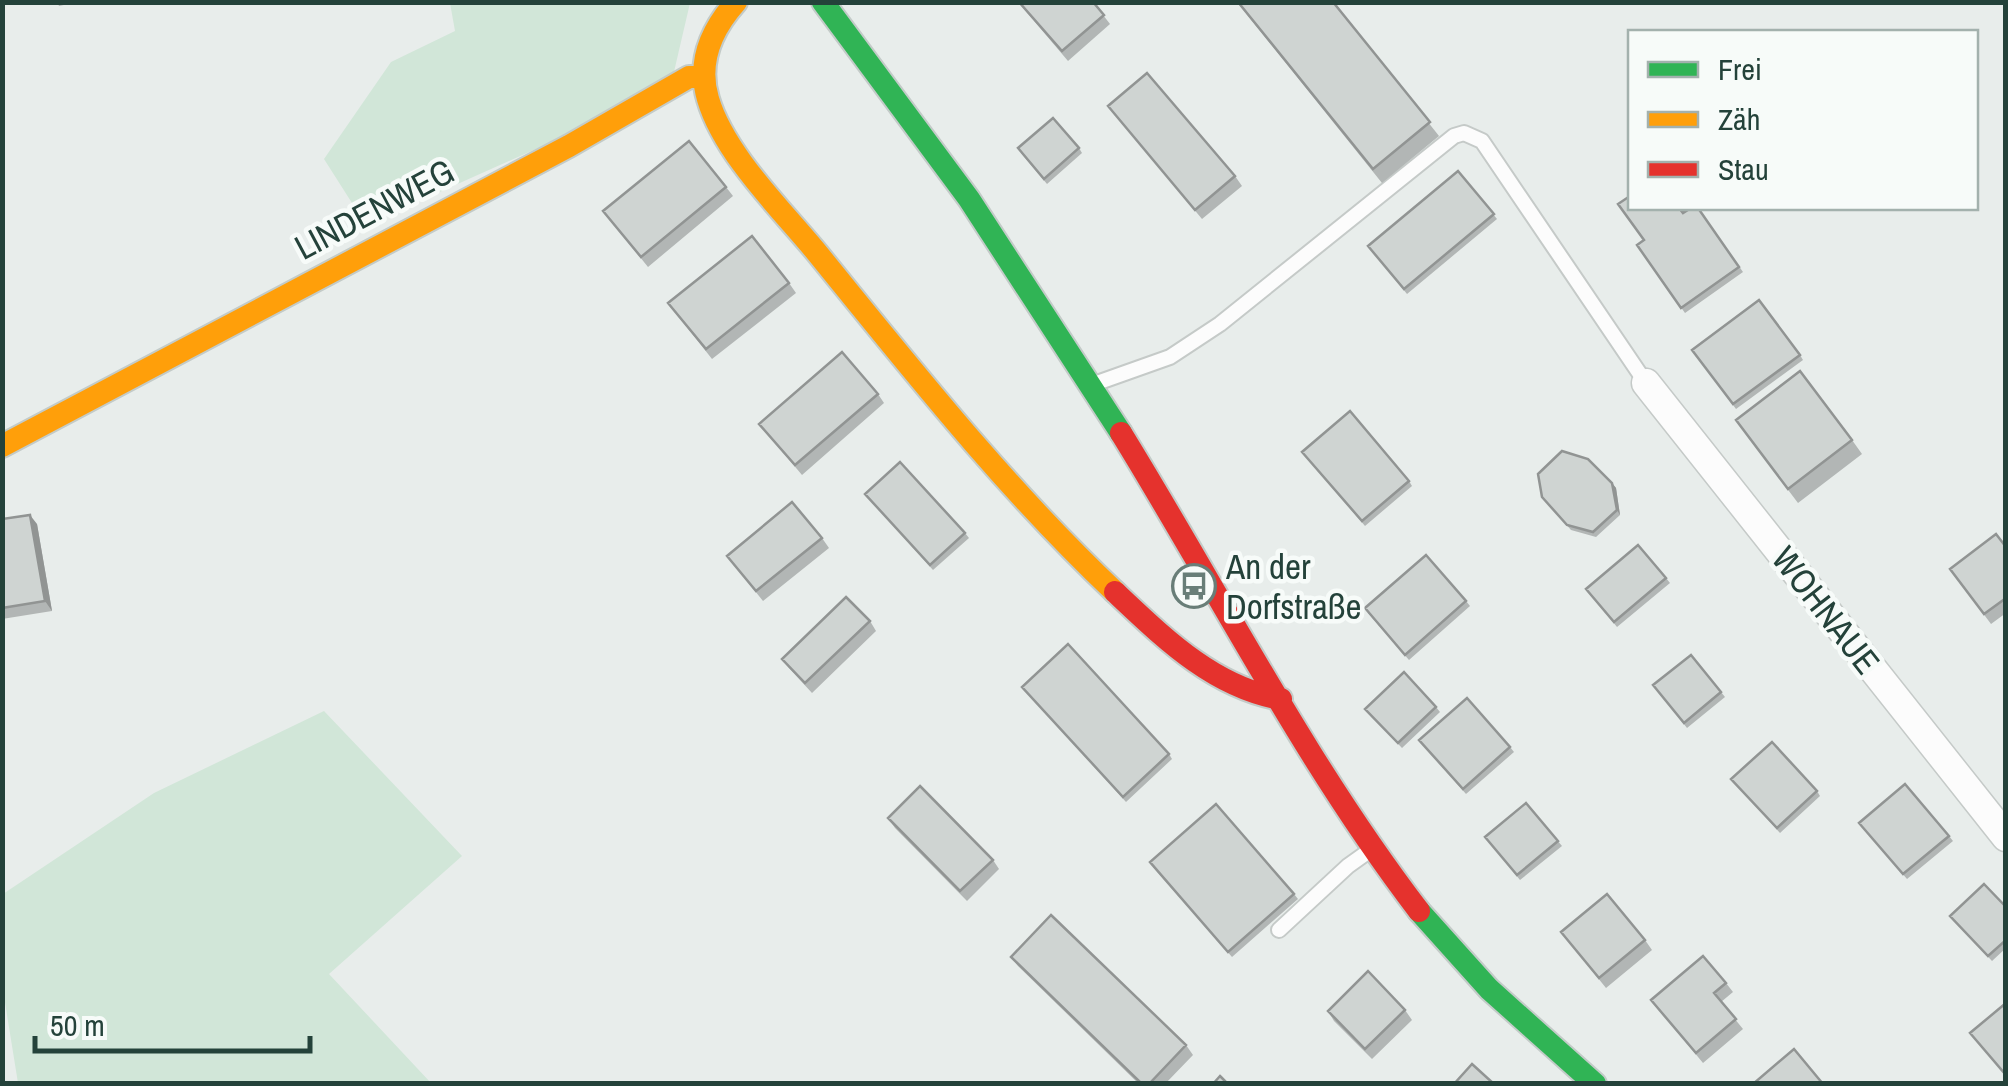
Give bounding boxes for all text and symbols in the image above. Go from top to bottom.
legend [1628,30,1978,210]
text: Frei [1718,49,1762,89]
text: Zäh [1718,99,1760,139]
street label: LINDENWEG [286,147,462,271]
text: Stau [1718,149,1769,189]
street label: WOHNAUE [1761,536,1891,684]
place label: An der Dorfstraße [1225,543,1362,630]
bus stop icon: An der Dorfstraße [1171,563,1217,609]
scale bar [35,991,310,1053]
text: 50 m [50,1005,105,1045]

